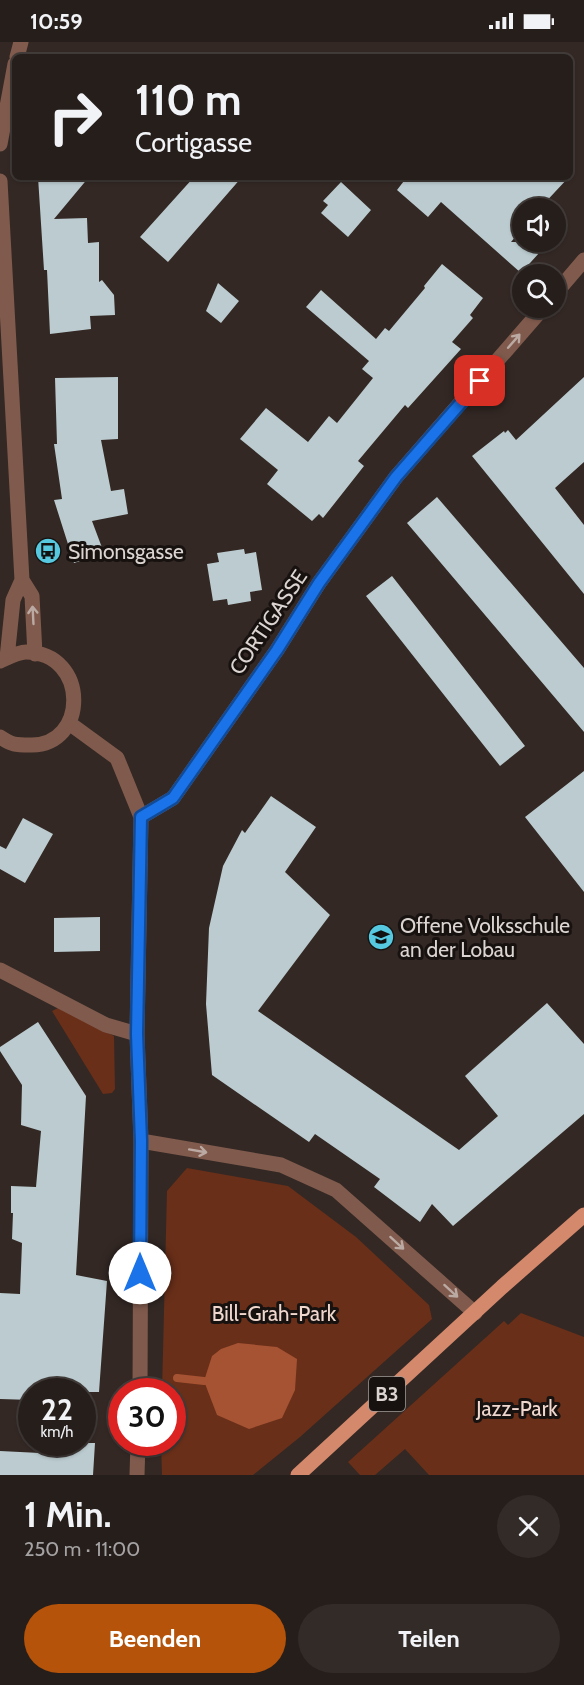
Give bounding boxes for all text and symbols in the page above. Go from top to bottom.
text: 10:59 [30,8,83,35]
text: 110 m [135,74,242,126]
icon: right [36,78,114,156]
text: Cortigasse [135,126,252,159]
map controls [512,198,566,318]
button: sound [512,198,566,252]
button: search [512,264,566,318]
one-way arrow [507,334,521,349]
pin [454,355,505,406]
icon: arrive [463,364,496,397]
bus stop icon: Simonsgasse [33,536,63,566]
place label: Simonsgasse [68,539,184,564]
street label: CORTIGASSE [224,565,312,679]
one-way arrow [27,606,38,626]
place label: Offene Volksschule an der Lobau [400,913,570,962]
school or university icon: Offene Volksschule an der Lobau [366,922,396,952]
one-way arrow [188,1146,207,1157]
one-way arrow [389,1236,404,1250]
position arrow [108,1241,172,1305]
one-way arrow [443,1284,458,1298]
park label: Bill-Grah-Park [212,1301,337,1326]
road number: B3 [369,1377,405,1411]
speed limit sign: 30 [108,1378,186,1456]
text: 22 [41,1391,73,1428]
park label: Jazz-Park [475,1396,558,1421]
text: km/h [41,1423,73,1441]
text: 1 Min. [24,1492,112,1536]
button: close [497,1495,560,1558]
text: 250 m · 11:00 [24,1537,140,1561]
button: Beenden [24,1604,286,1673]
button: Teilen [298,1604,560,1673]

